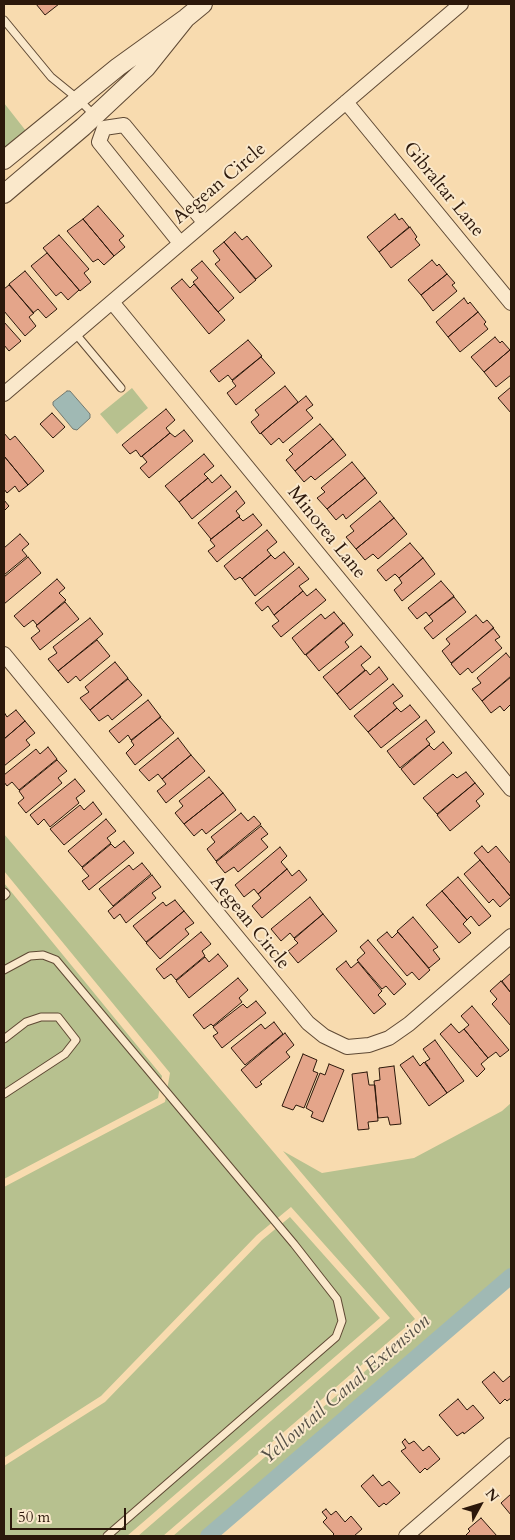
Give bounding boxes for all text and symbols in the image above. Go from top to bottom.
street label: Aegean Circle [169,138,271,230]
street label: Gibraltar Lane [398,138,488,242]
street label: Minorea Lane [282,482,370,584]
street label: Aegean Circle [204,871,294,975]
water label: Yellowtail Canal Extension [256,1310,436,1470]
north arrow [455,1480,505,1530]
text: N [481,1485,503,1506]
scale bar [12,1498,129,1530]
text: 50 m [18,1507,50,1527]

